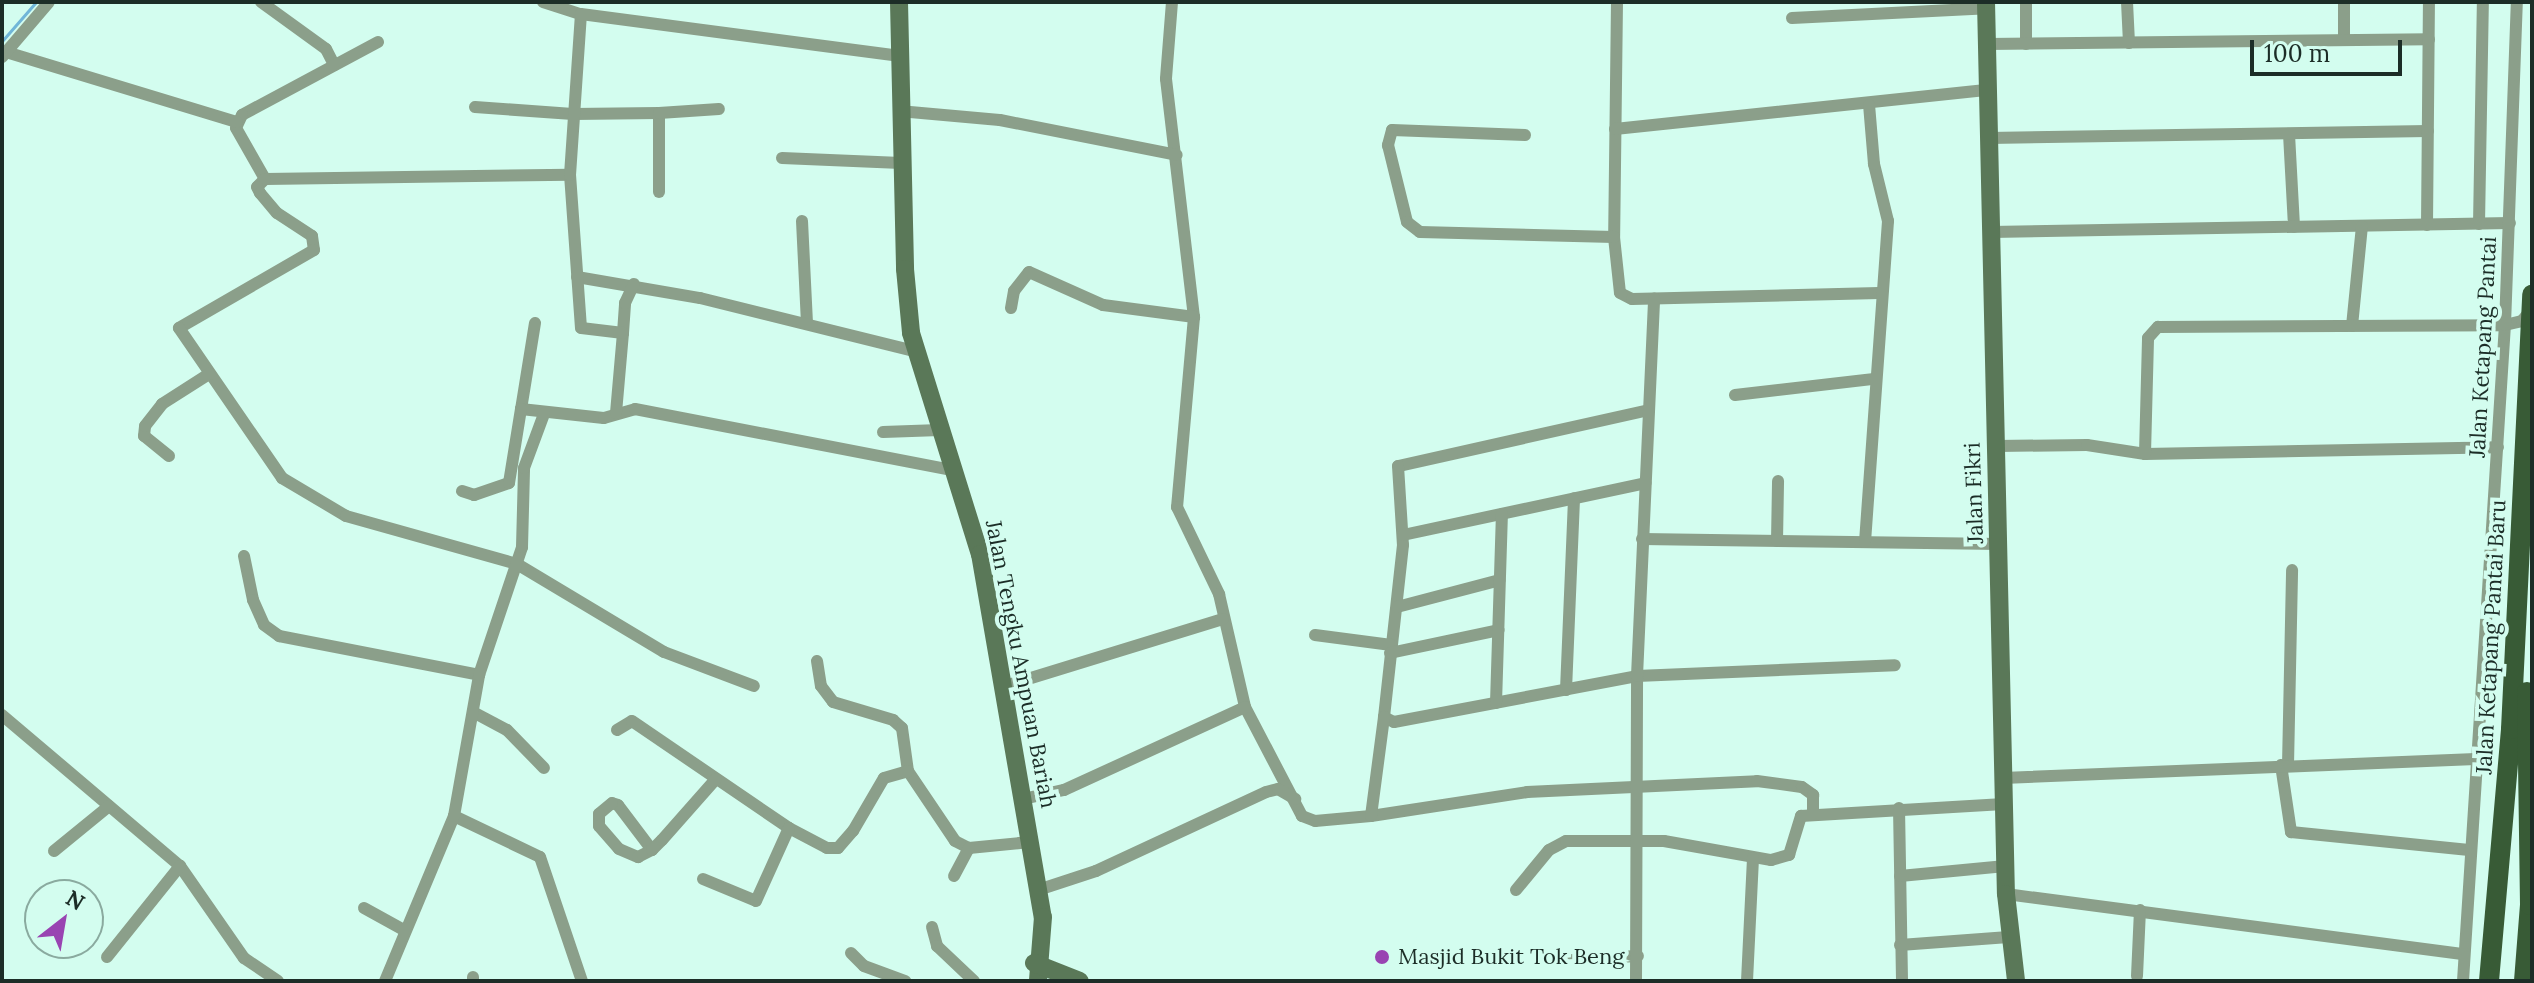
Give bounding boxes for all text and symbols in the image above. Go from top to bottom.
scale bar [2254,24,2406,74]
text: 100 m [2264,38,2330,69]
street label: Jalan Ketapang Pantai [2464,236,2502,458]
street label: Jalan Fikri [1959,442,1989,544]
street label: Jalan Ketapang Pantai Baru [2471,499,2511,775]
street label: Jalan Tengku Ampuan Bariah [980,518,1062,810]
north arrow [24,879,104,959]
text: N [61,884,90,917]
place label: Masjid Bukit Tok Beng [1398,944,1625,970]
marker: Masjid Bukit Tok Beng [1373,948,1391,966]

